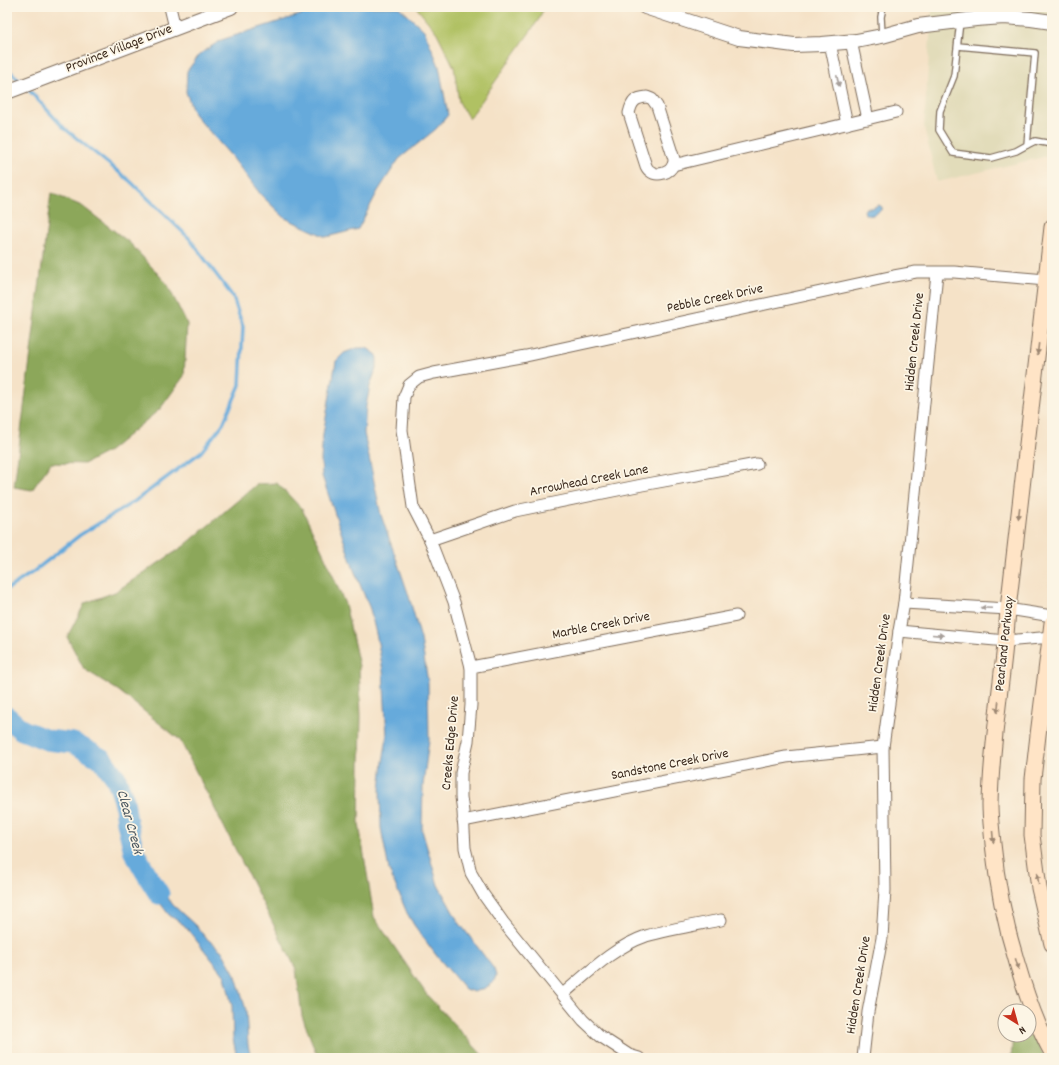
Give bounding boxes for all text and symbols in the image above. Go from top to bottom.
street label: Province Village Drive [63,19,175,79]
one-way arrow [835,76,841,88]
street label: Pebble Creek Drive [665,279,765,319]
street label: Hidden Creek Drive [900,292,930,392]
one-way arrow [1034,343,1041,355]
street label: Arrowhead Creek Lane [528,460,650,502]
one-way arrow [1015,508,1022,520]
street label: Pearland Parkway [990,595,1020,693]
one-way arrow [980,604,992,611]
street label: Marble Creek Drive [550,607,652,645]
street label: Hidden Creek Drive [863,613,897,713]
one-way arrow [932,631,944,638]
street label: Creeks Edge Drive [437,695,465,791]
one-way arrow [995,701,1001,713]
street label: Sandstone Creek Drive [610,744,730,786]
water label: Clear Creek [110,787,149,858]
one-way arrow [989,831,996,843]
one-way arrow [1034,873,1041,885]
street label: Hidden Creek Drive [841,935,877,1035]
one-way arrow [1014,958,1020,970]
north arrow [997,1003,1037,1043]
text: N [1014,1021,1029,1038]

